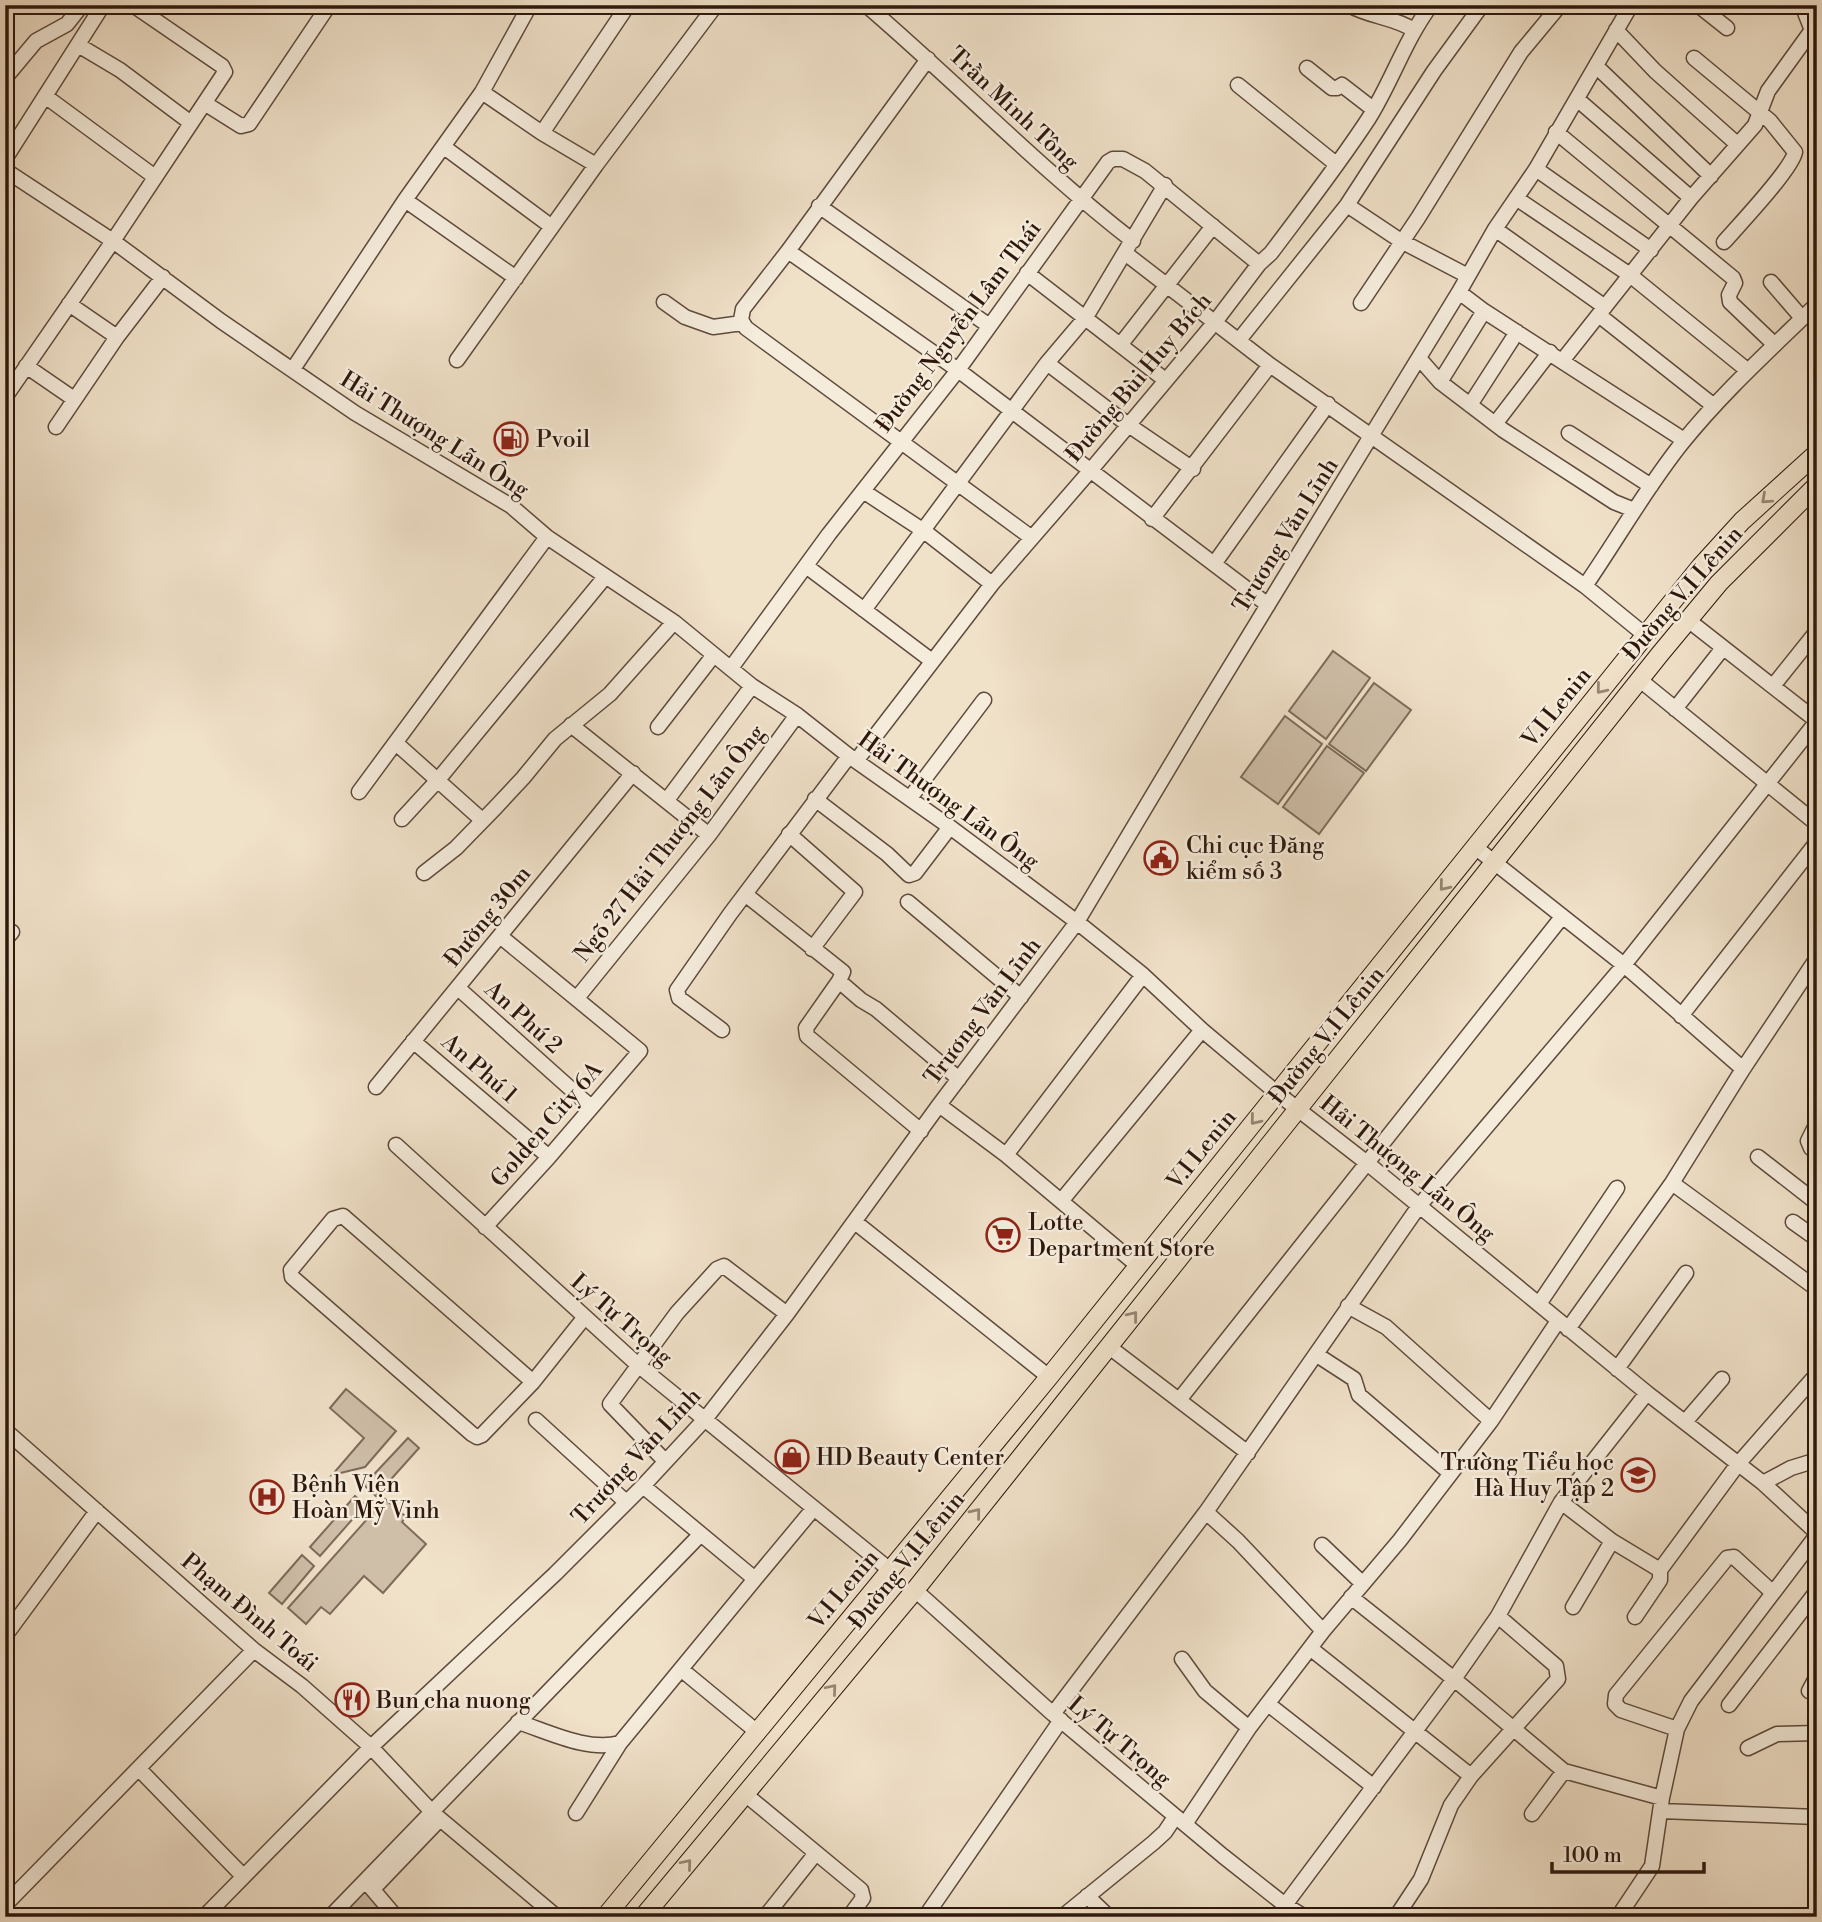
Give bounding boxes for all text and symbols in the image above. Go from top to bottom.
street label: Trần Minh Tông [942,41,1084,176]
street label: Đường Nguyễn Lâm Thái [870,215,1048,438]
street label: Đường Bùi Huy Bích [1060,287,1218,468]
street label: Hải Thượng Lãn Ông [335,363,536,504]
fuel station icon: Pvoil [492,420,530,458]
place label: Pvoil [536,426,590,454]
street label: Trương Văn Lĩnh [1227,453,1345,618]
one-way arrow [1761,491,1774,503]
street label: Đường V.I Lênin [1617,520,1749,667]
street label: V.I Lenin [1515,662,1598,754]
one-way arrow [1597,682,1610,694]
street label: Ngõ 27 Hải Thượng Lãn Ông [566,718,771,968]
street label: Hải Thượng Lãn Ông [852,723,1046,876]
place label: Chi cục Đăng kiểm số 3 [1186,832,1324,886]
public building icon: Chi cục Đăng kiểm số 3 [1142,839,1180,877]
street label: Đường 30m [438,860,537,973]
one-way arrow [1440,878,1452,891]
street label: Trương Văn Lĩnh [918,932,1047,1091]
street label: Đường V.I Lênin [1263,961,1391,1110]
street label: An Phú 2 [478,975,568,1060]
street label: An Phú 1 [435,1028,523,1109]
street label: Golden City 6A [485,1055,610,1193]
street label: Hải Thượng Lãn Ông [1314,1087,1503,1248]
street label: V.I Lenin [1160,1104,1243,1196]
one-way arrow [1251,1112,1263,1125]
place label: Lotte Department Store [1028,1209,1215,1263]
supermarket icon: Lotte Department Store [984,1216,1022,1254]
street label: Lý Tự Trọng [565,1268,678,1372]
one-way arrow [1125,1311,1137,1324]
street label: Trương Văn Lĩnh [566,1382,708,1531]
shop icon: HD Beauty Center [773,1438,811,1476]
place label: HD Beauty Center [816,1444,1004,1472]
place label: Trường Tiểu học Hà Huy Tập 2 [1440,1449,1614,1503]
school or university icon: Trường Tiểu học Hà Huy Tập 2 [1619,1456,1657,1494]
place label: Bệnh Viện Hoàn Mỹ Vinh [291,1471,440,1525]
hospital icon: Bệnh Viện Hoàn Mỹ Vinh [248,1478,286,1516]
street label: Đường V.I Lênin [843,1486,971,1635]
one-way arrow [967,1508,980,1520]
street label: V.I Lenin [802,1544,885,1636]
street label: Phạm Đình Toái [175,1547,323,1678]
restaurant icon: Bun cha nuong [333,1681,371,1719]
one-way arrow [824,1684,836,1697]
place label: Bun cha nuong [375,1687,531,1715]
street label: Lý Tự Trọng [1062,1691,1177,1793]
scale bar [1552,1831,1705,1875]
text: 100 m [1563,1843,1622,1869]
one-way arrow [678,1860,691,1872]

